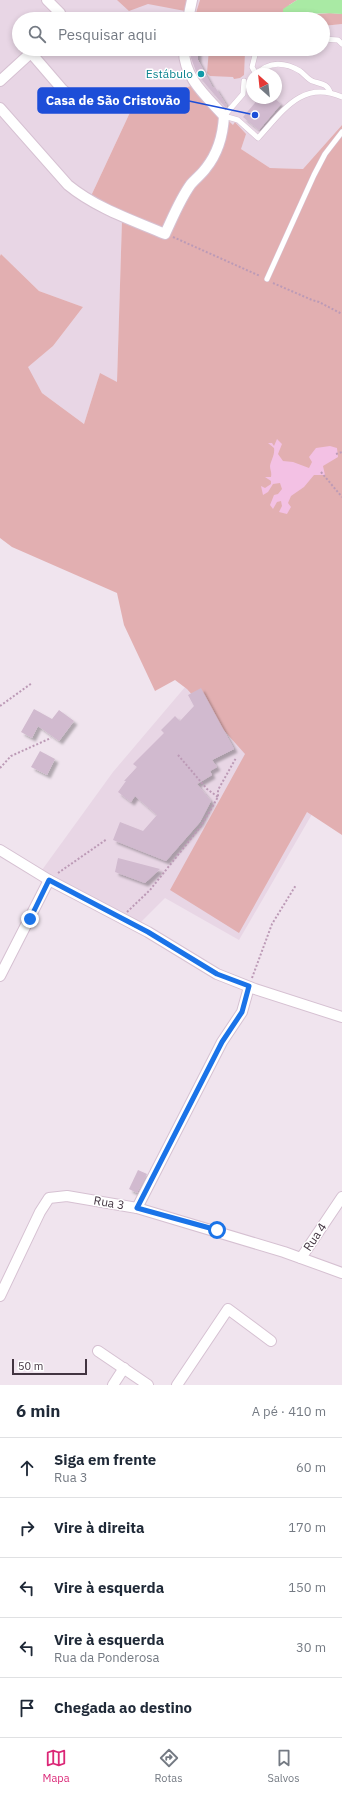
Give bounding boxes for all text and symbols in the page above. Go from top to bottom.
search box [12,12,330,56]
icon: search [26,23,48,45]
text: Pesquisar aqui [58,25,157,44]
place label: Estábulo [146,66,193,81]
north arrow [246,68,282,104]
marker: Estábulo [196,69,206,79]
callout: Casa de São Cristovão [38,88,189,113]
text: Casa de São Cristovão [46,92,180,109]
route end [21,910,39,928]
street label: Rua 3 [93,1192,126,1213]
street label: Rua 4 [300,1220,329,1254]
route start [208,1221,226,1239]
scale bar [12,1357,87,1376]
text: 50 m [18,1359,43,1373]
text: 6 min [16,1400,60,1422]
text: A pé · 410 m [252,1403,326,1420]
text: Siga em frente [54,1450,156,1469]
icon: ahead [16,1457,38,1479]
text: 60 m [296,1459,326,1476]
text: Rua 3 [54,1469,88,1486]
icon: right [16,1517,38,1539]
text: Vire à direita [54,1518,144,1537]
text: 170 m [288,1519,326,1536]
icon: left [16,1577,38,1599]
text: Vire à esquerda [54,1578,164,1597]
text: 150 m [288,1579,326,1596]
text: Vire à esquerda [54,1630,164,1649]
icon: left [16,1637,38,1659]
text: 30 m [296,1639,326,1656]
text: Rua da Ponderosa [54,1649,159,1666]
icon: arrive [16,1697,38,1719]
text: Chegada ao destino [54,1698,192,1717]
tab: Mapa [42,1747,70,1785]
tab: Rotas [154,1747,183,1785]
tab: Salvos [268,1747,300,1785]

